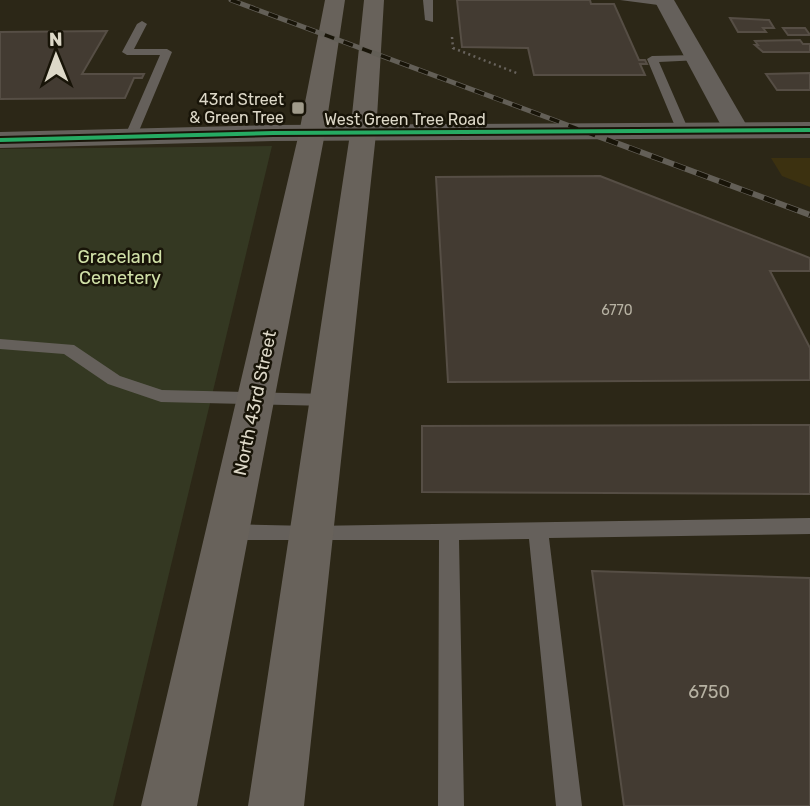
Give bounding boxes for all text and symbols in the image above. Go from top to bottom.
north arrow [21,21,91,91]
text: N [49,28,63,51]
place label: 43rd Street & Green Tree [189,90,284,127]
marker: 43rd Street & Green Tree [290,100,306,116]
street label: West Green Tree Road [324,110,486,129]
park label: Graceland Cemetery [78,246,162,289]
house number: 6770 [601,302,633,319]
street label: North 43rd Street [229,328,281,478]
house number: 6750 [688,681,730,703]

